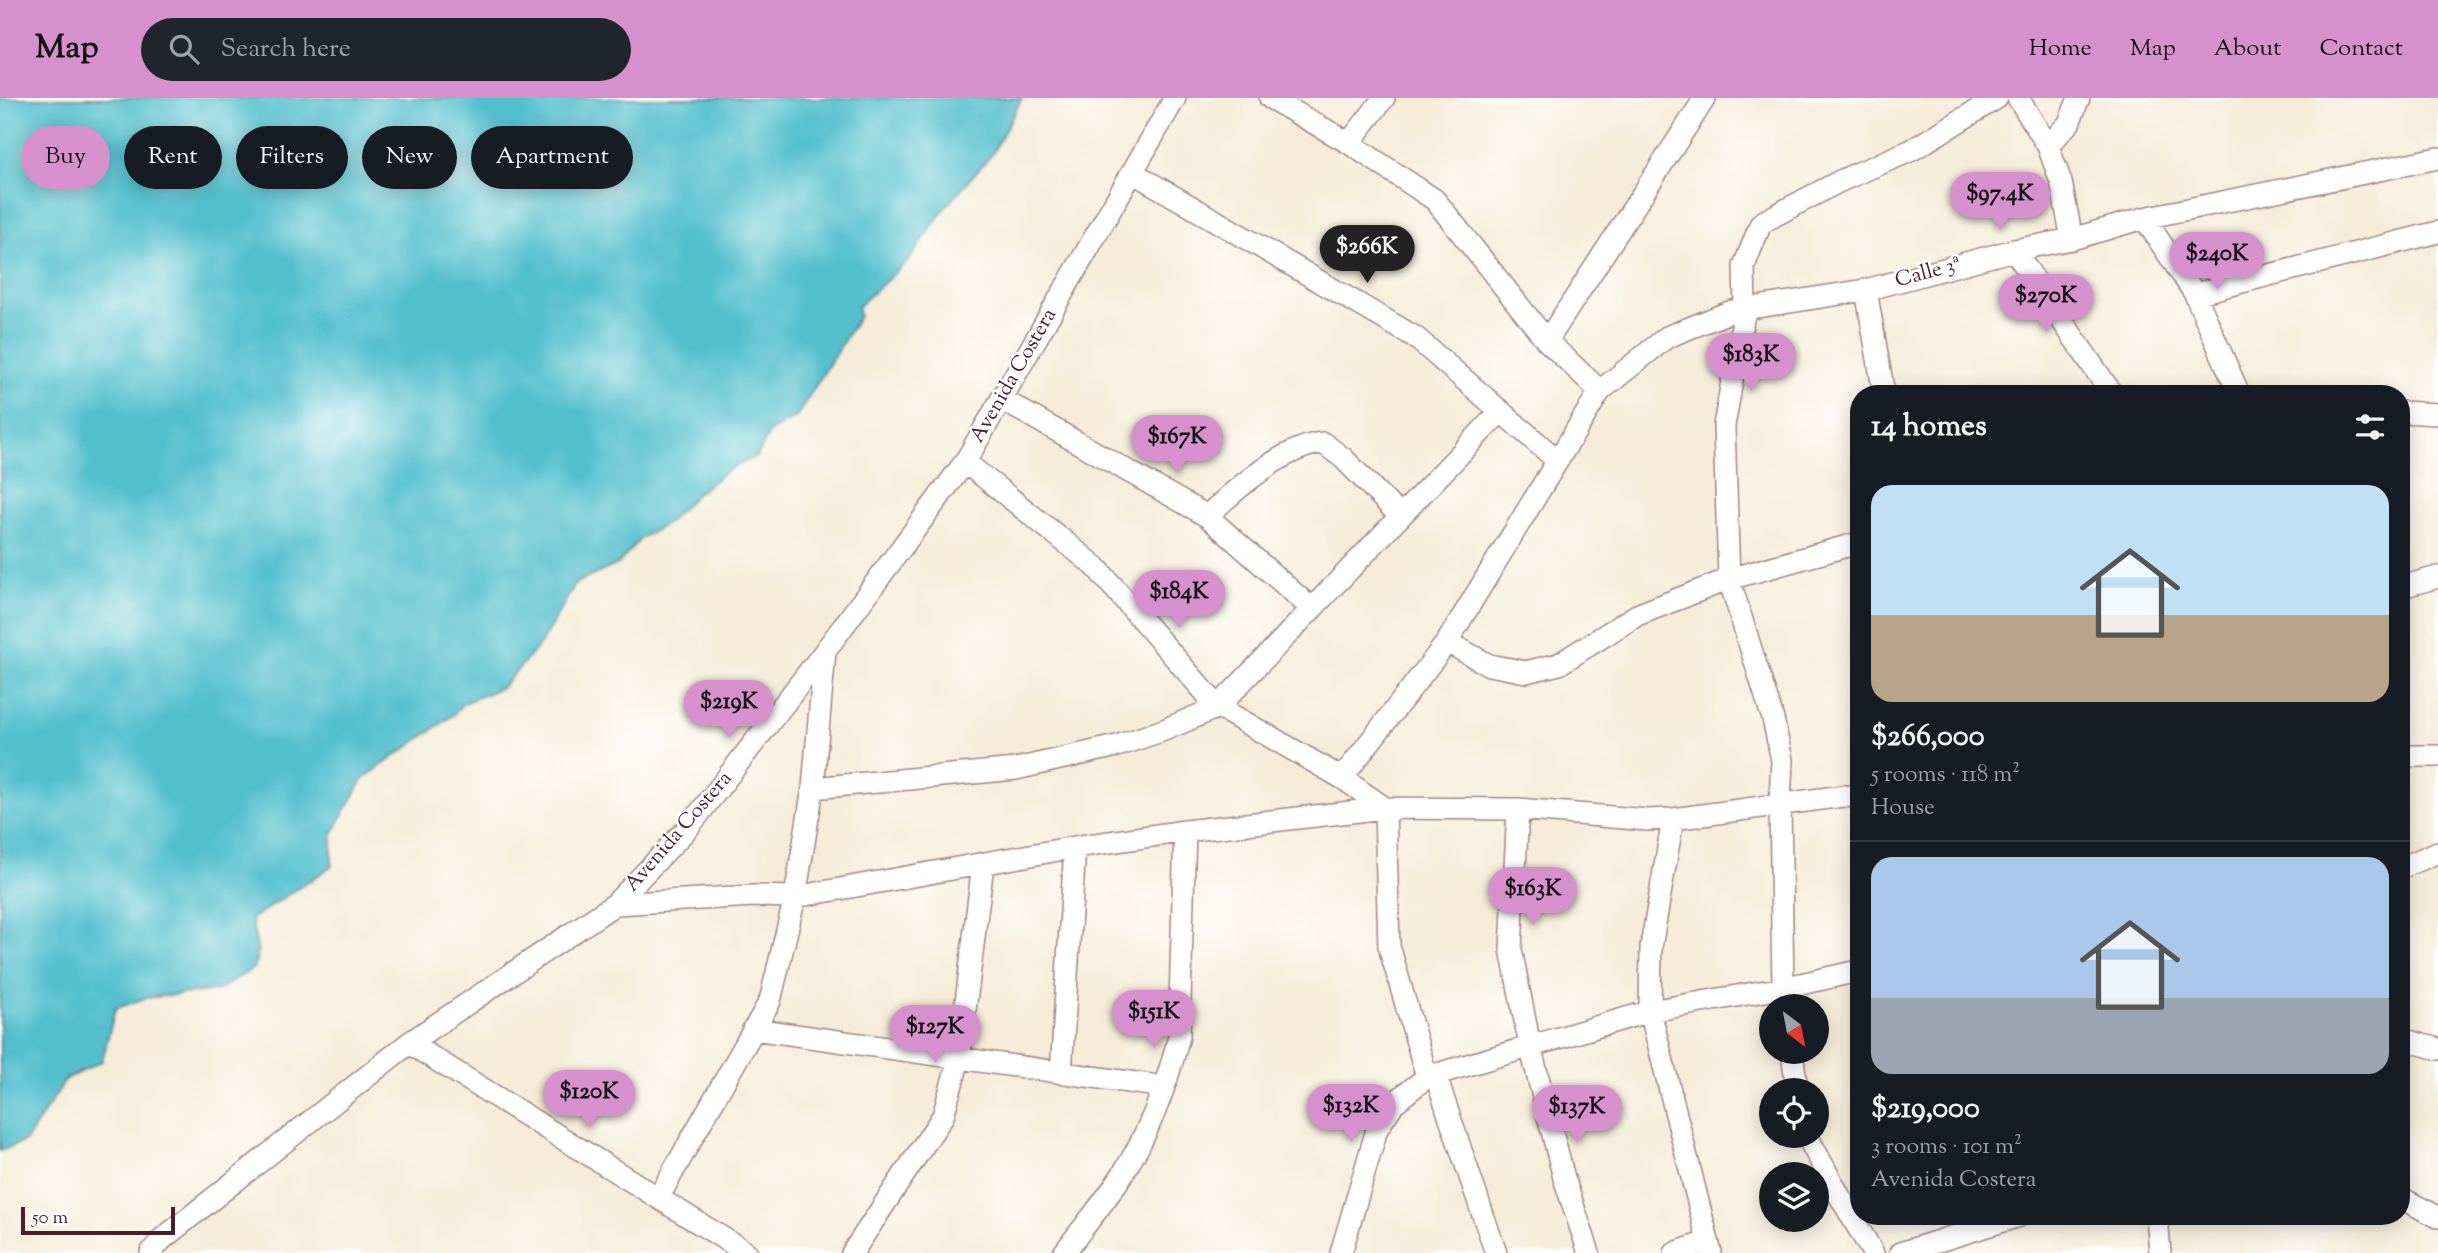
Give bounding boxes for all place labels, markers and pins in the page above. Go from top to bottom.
pin: $97.4K [1943,172,2057,232]
pin: $266K [1318,226,1416,285]
pin: $240K [2168,232,2266,292]
pin: $270K [1997,274,2095,334]
pin: $183K [1702,334,1800,393]
pin: $167K [1128,416,1226,475]
pin: $184K [1130,570,1228,630]
pin: $219K [680,680,778,740]
pin: $163K [1484,868,1582,927]
pin: $151K [1105,990,1203,1050]
pin: $127K [886,1006,984,1065]
pin: $120K [540,1070,638,1130]
pin: $132K [1302,1084,1400,1144]
pin: $137K [1528,1086,1626,1145]

